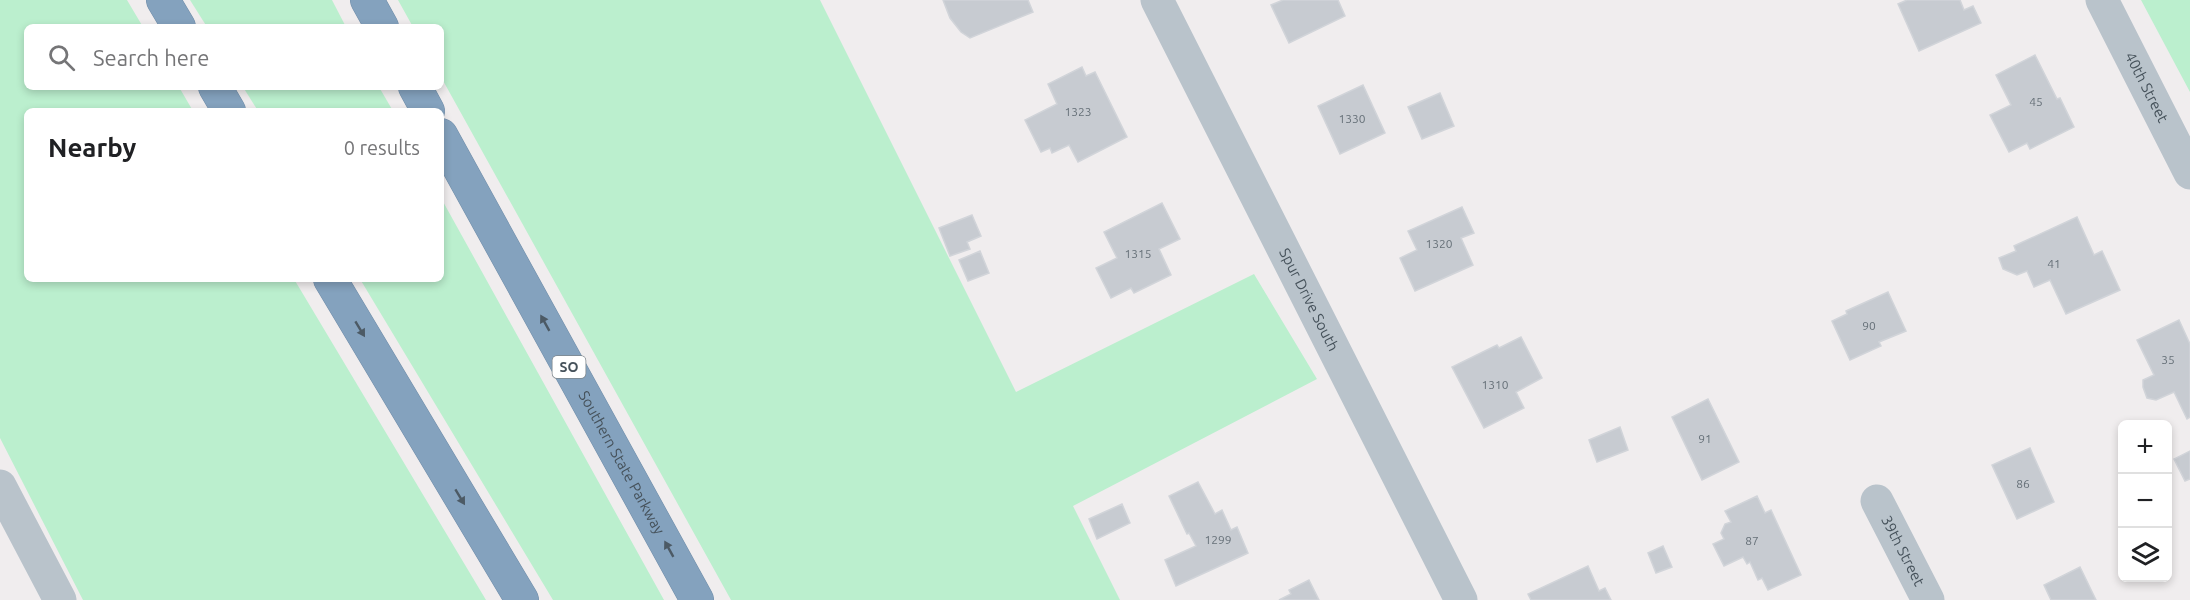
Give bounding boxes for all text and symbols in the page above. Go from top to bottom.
search box [24,24,444,90]
icon: search [45,41,78,74]
text: Search here [93,45,209,70]
street label: 40th Street [2122,49,2172,125]
house number: 45 [2029,95,2043,108]
house number: 1323 [1064,105,1092,118]
house number: 1330 [1338,112,1366,125]
text: Nearby [48,133,136,162]
text: 0 results [344,136,420,159]
house number: 1320 [1425,237,1453,250]
street label: Spur Drive South [1276,245,1342,354]
house number: 1315 [1124,247,1152,260]
house number: 41 [2047,257,2061,270]
one-way arrow [540,314,550,331]
house number: 90 [1862,319,1876,332]
one-way arrow [354,321,365,337]
house number: 35 [2161,353,2175,366]
road number: SO [552,356,586,378]
house number: 1310 [1481,378,1509,391]
street label: Southern State Parkway [575,388,668,537]
map controls [2118,420,2172,582]
button: + [2118,420,2172,474]
house number: 91 [1698,432,1712,445]
button: − [2118,474,2172,528]
house number: 86 [2016,477,2030,490]
one-way arrow [454,489,465,505]
street label: 39th Street [1878,513,1928,589]
button: layers [2118,528,2172,582]
house number: 1299 [1204,533,1232,546]
house number: 87 [1745,534,1759,547]
one-way arrow [664,540,674,557]

